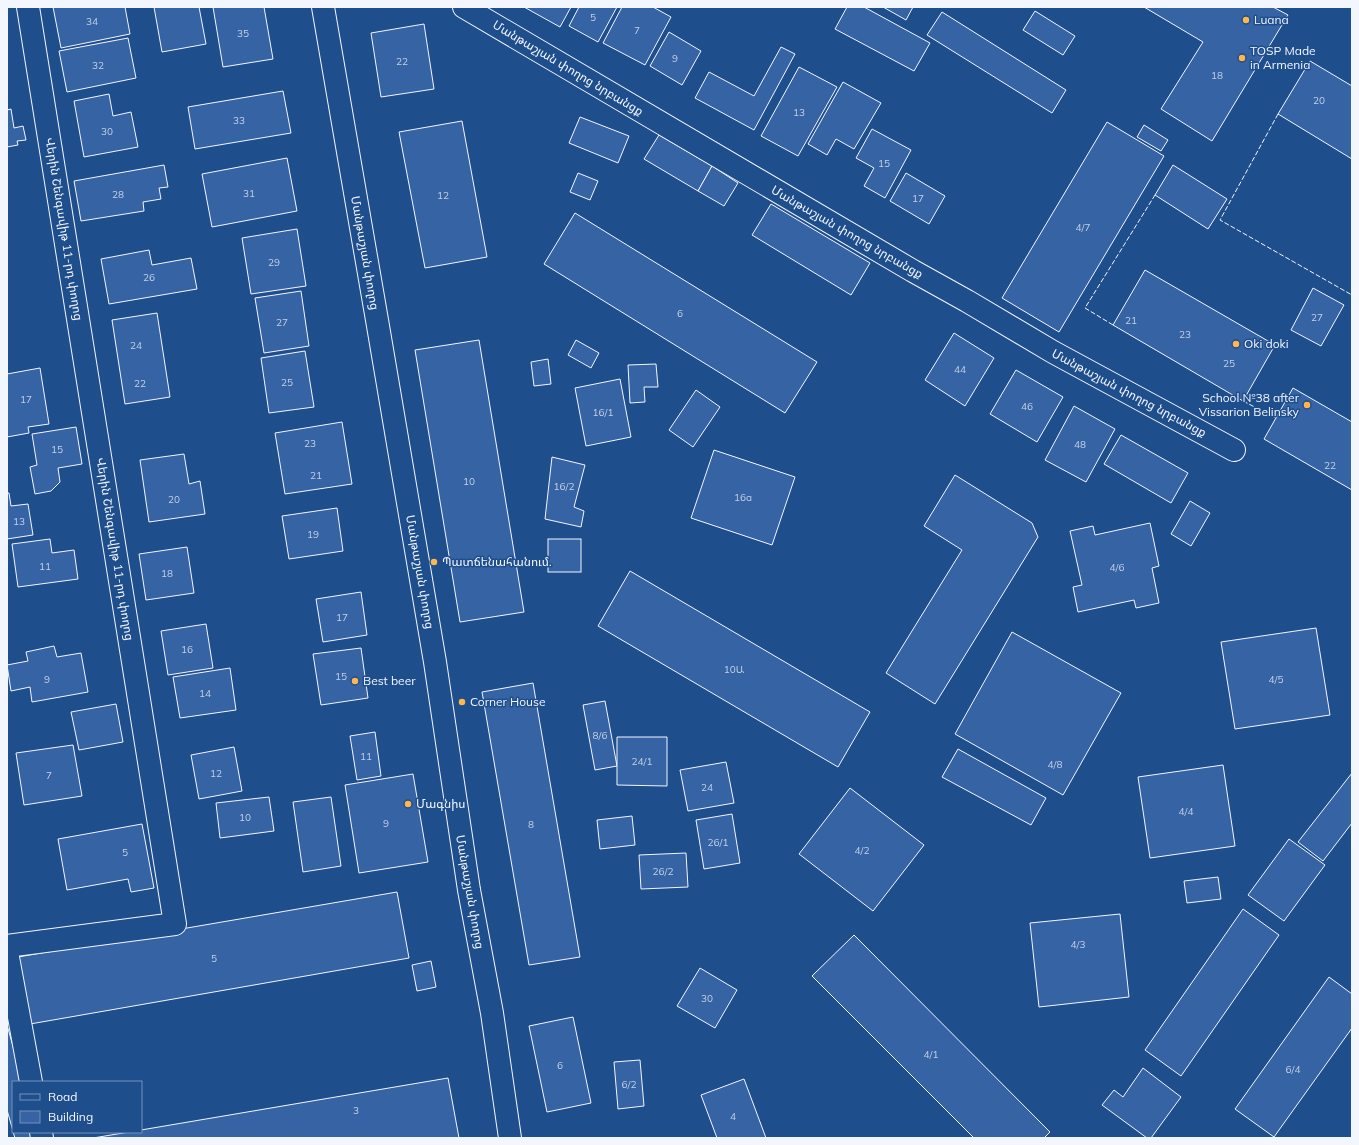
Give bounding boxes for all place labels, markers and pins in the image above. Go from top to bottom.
place label: Luana [1254,12,1289,27]
marker: Luana [1241,15,1251,25]
place label: TOSP Made in Armenia [1250,43,1316,72]
marker: TOSP Made in Armenia [1237,53,1247,63]
place label: Oki doki [1244,336,1289,351]
marker: Oki doki [1231,339,1241,349]
place label: School №38 after Vissarion Belinsky [1199,390,1300,419]
marker: School №38 after Vissarion Belinsky [1302,400,1312,410]
place label: Պատճենահանում. [442,554,552,569]
marker: Պատճենահանում. [429,557,439,567]
place label: Best beer [363,673,416,688]
marker: Best beer [350,676,360,686]
place label: Corner House [470,694,546,709]
marker: Corner House [457,697,467,707]
place label: Մագնիս [416,796,466,811]
marker: Մագնիս [403,799,413,809]

